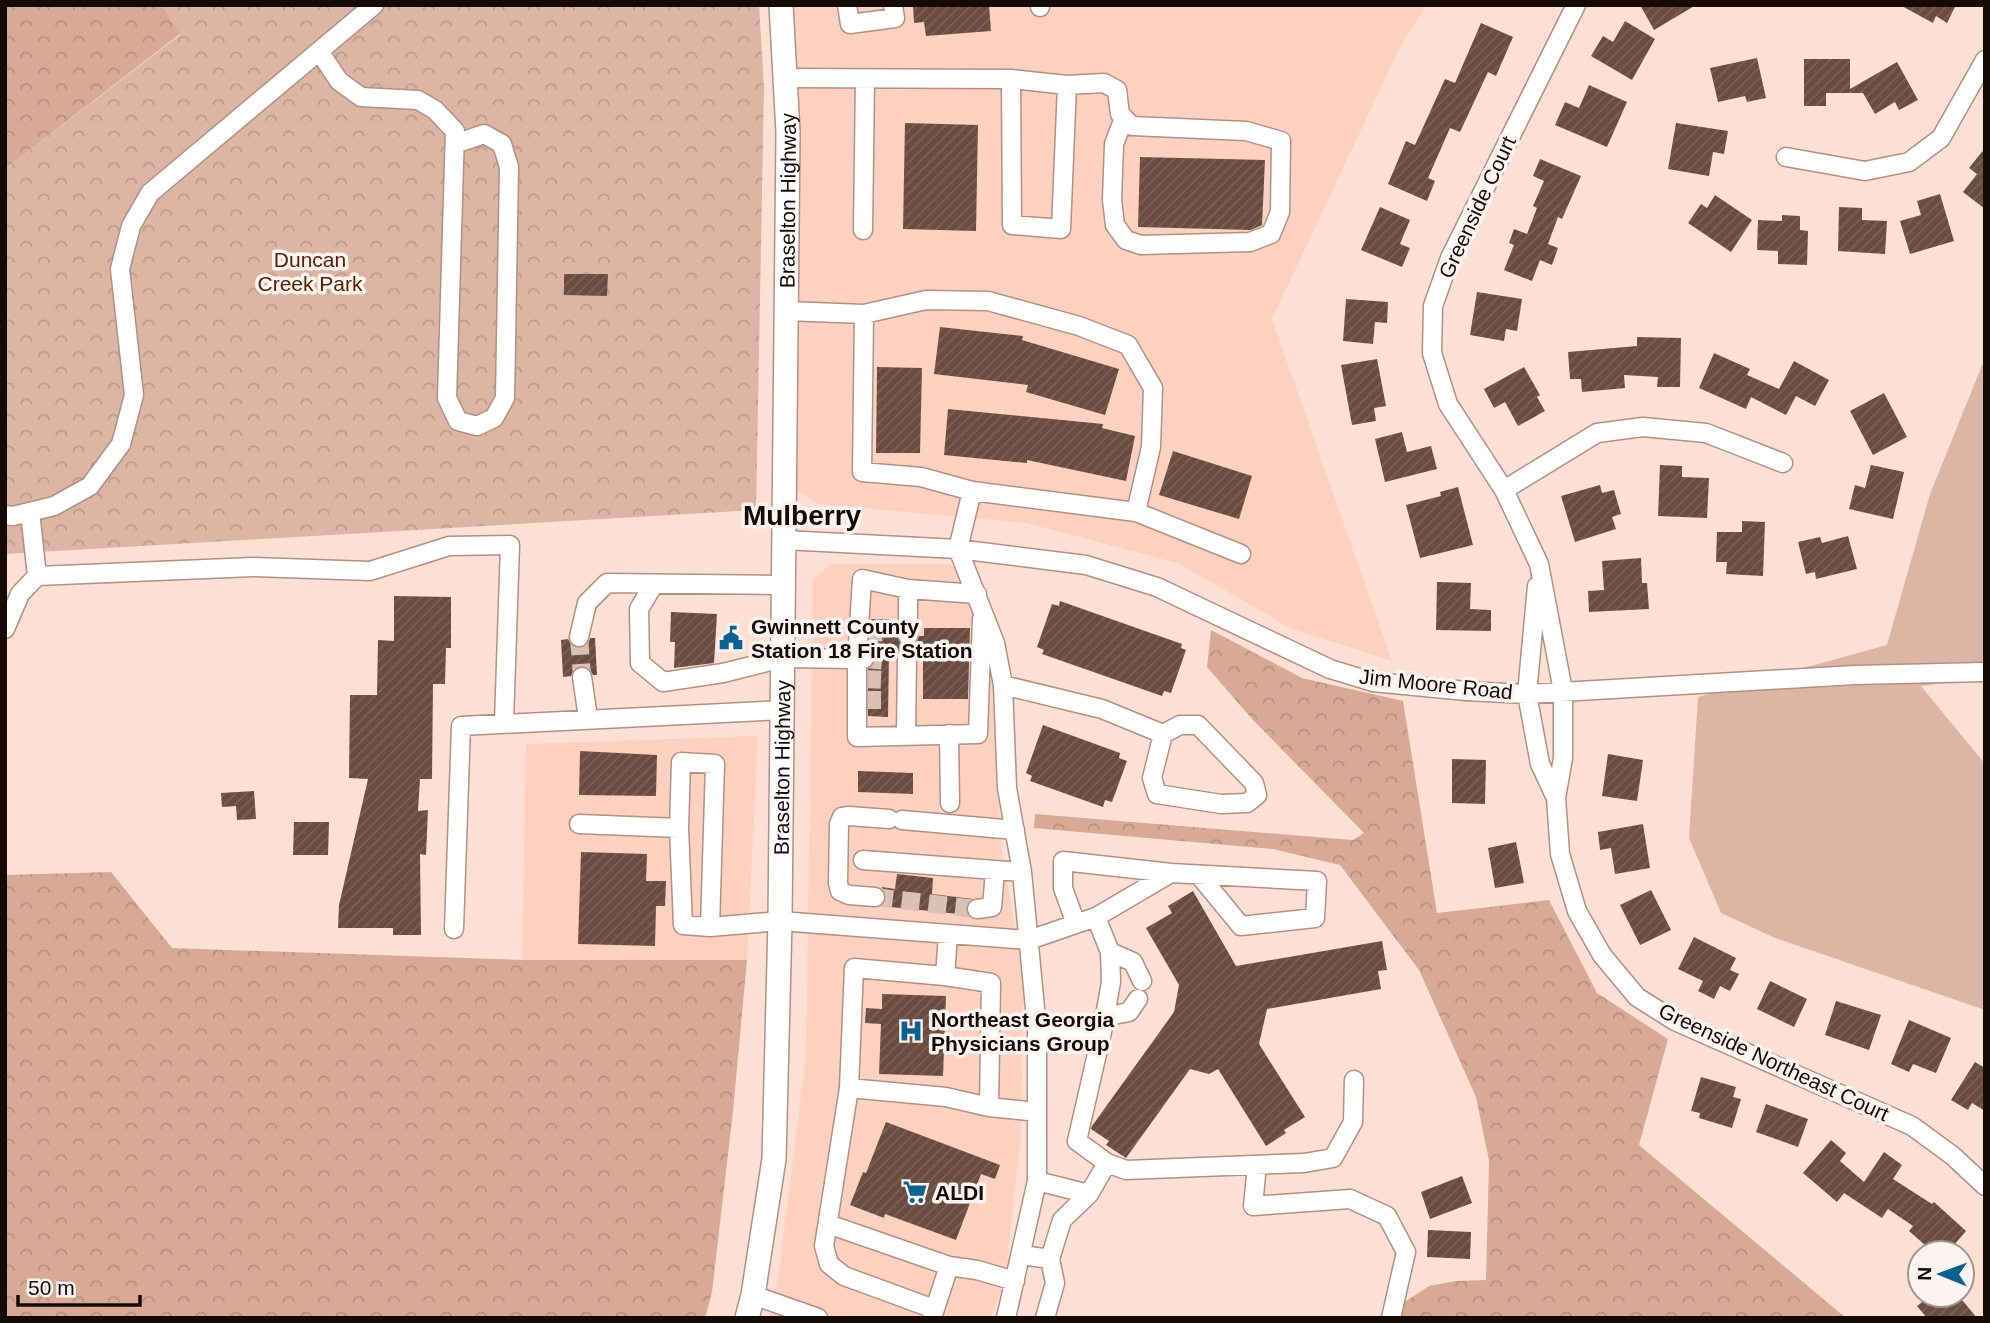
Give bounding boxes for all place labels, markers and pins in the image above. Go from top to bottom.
place label: Gwinnett County Station 18 Fire Station [751,615,973,662]
public building icon: Gwinnett County Station 18 Fire Station [717,624,745,652]
place label: Northeast Georgia Physicians Group [931,1008,1115,1055]
hospital icon: Northeast Georgia Physicians Group [897,1017,925,1045]
supermarket icon: ALDI [901,1178,929,1206]
place label: ALDI [935,1181,984,1204]

